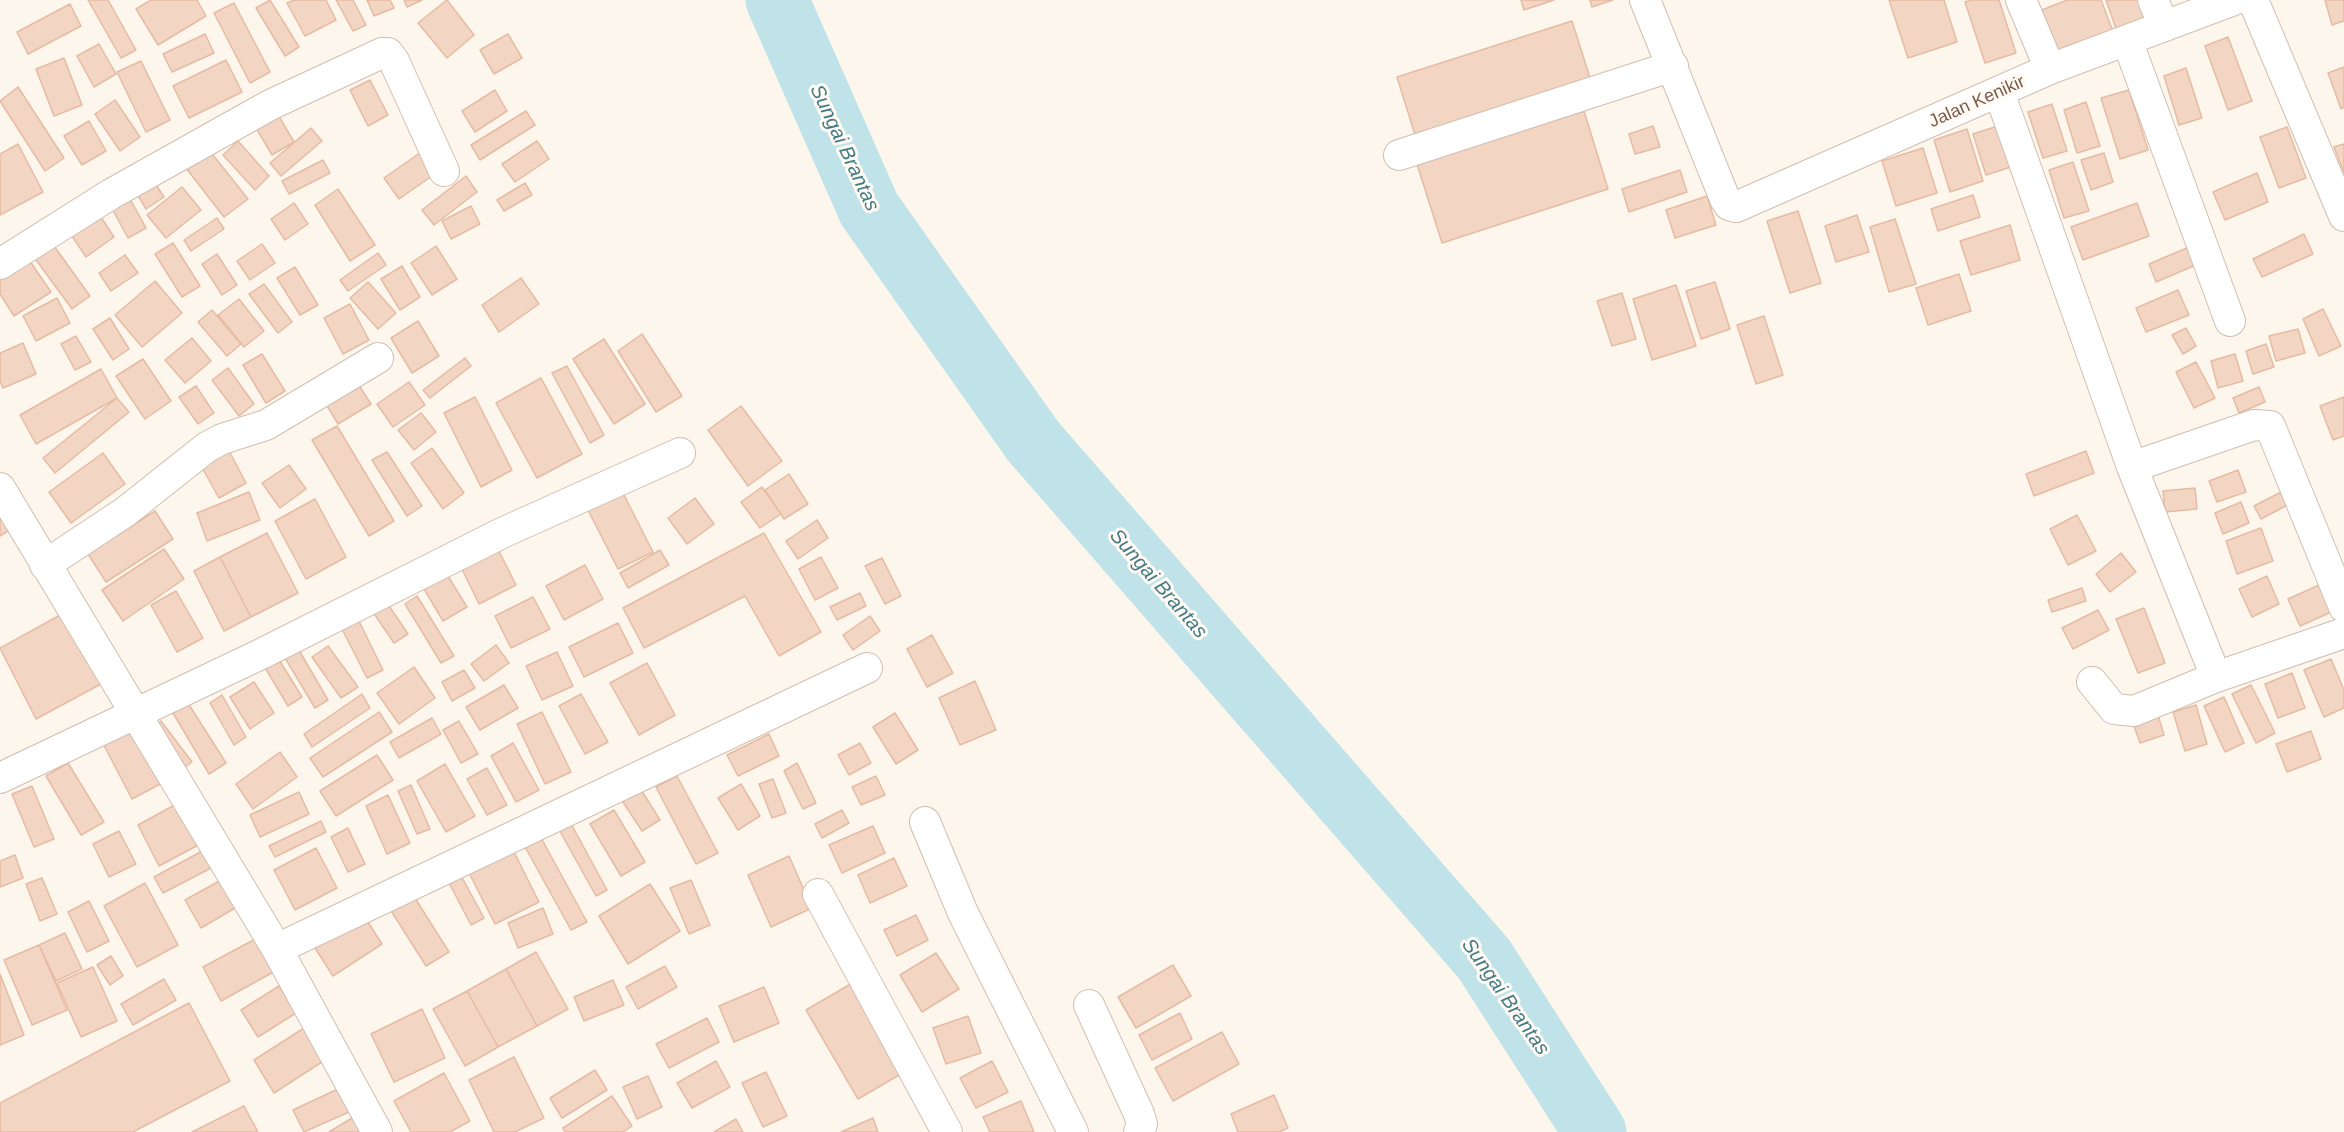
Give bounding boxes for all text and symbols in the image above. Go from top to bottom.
street label: Jalan Kenikir [1926,71,2028,133]
water label: Sungai Brantas [804,81,884,215]
water label: Sungai Brantas [1104,525,1212,643]
water label: Sungai Brantas [1456,934,1554,1060]

